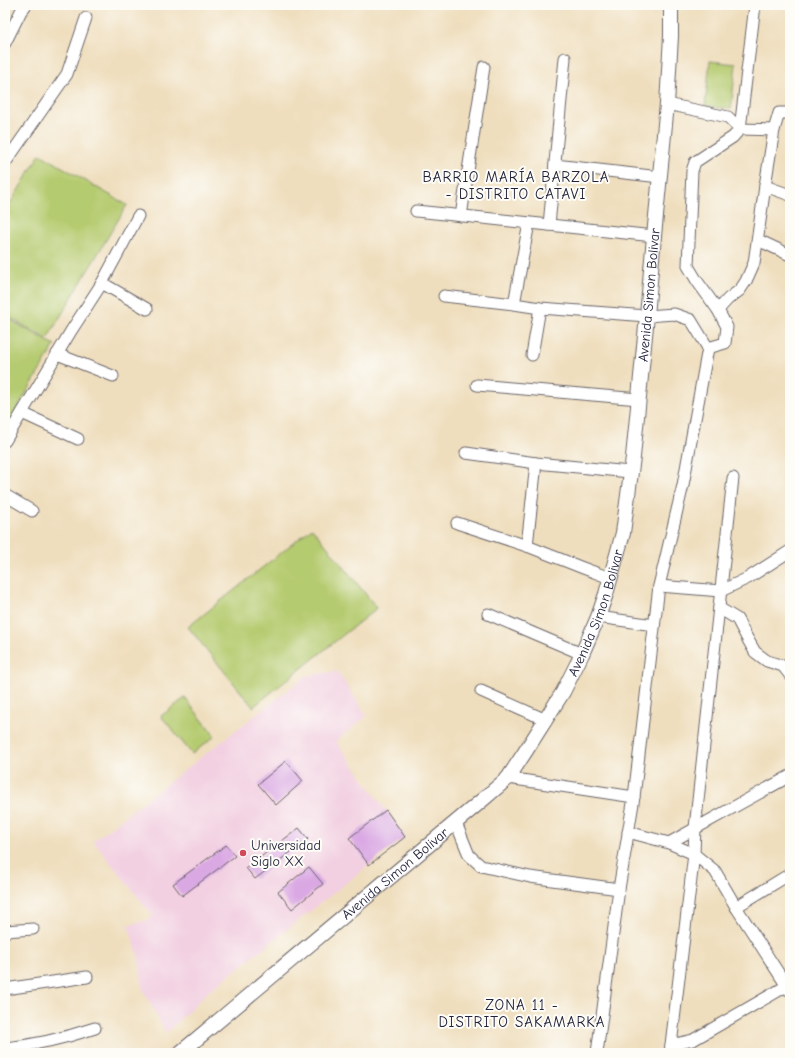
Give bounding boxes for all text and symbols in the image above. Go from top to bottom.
district label: BARRIO MARÍA BARZOLA - DISTRITO CATAVI [423,167,609,203]
street label: Avenida Simon Bolivar [634,227,663,363]
street label: Avenida Simon Bolivar [564,547,627,679]
street label: Avenida Simon Bolivar [338,824,452,923]
place label: Universidad Siglo XX [251,837,321,870]
marker: Universidad Siglo XX [238,848,248,858]
district label: ZONA 11 - DISTRITO SAKAMARKA [439,996,605,1031]

